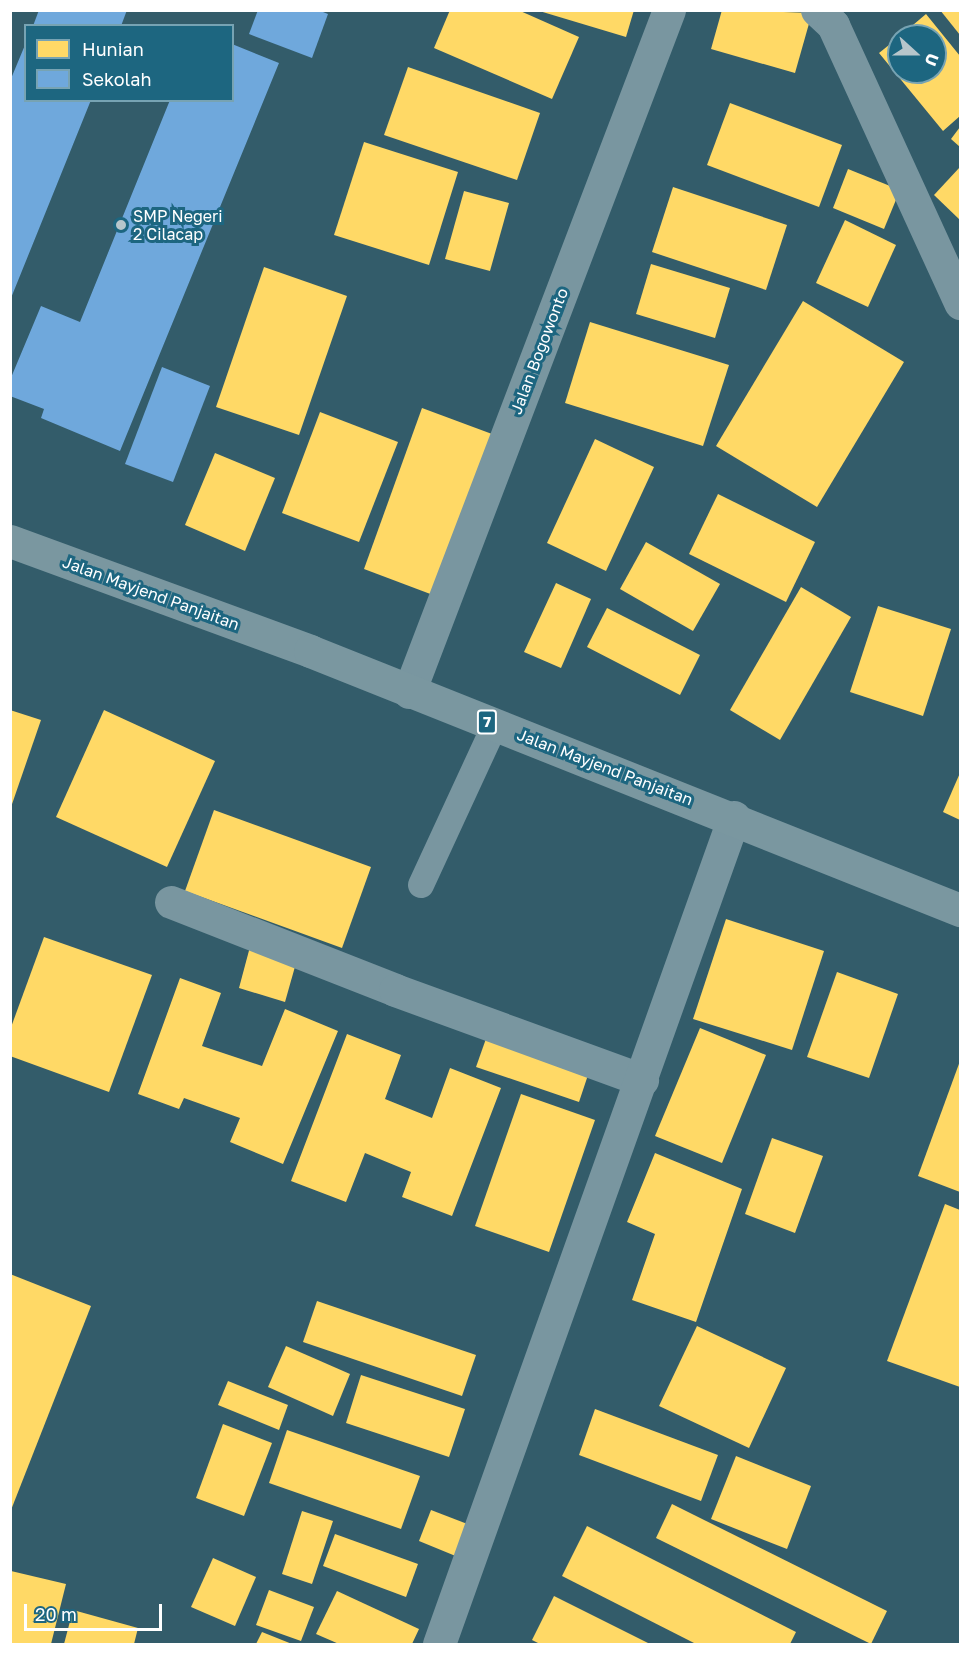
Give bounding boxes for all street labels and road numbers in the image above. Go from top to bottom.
street label: Jalan Bogowonto [506,285,572,417]
street label: Jalan Mayjend Panjaitan [60,552,242,634]
road number: 7 [476,710,498,734]
street label: Jalan Mayjend Panjaitan [514,725,696,809]

